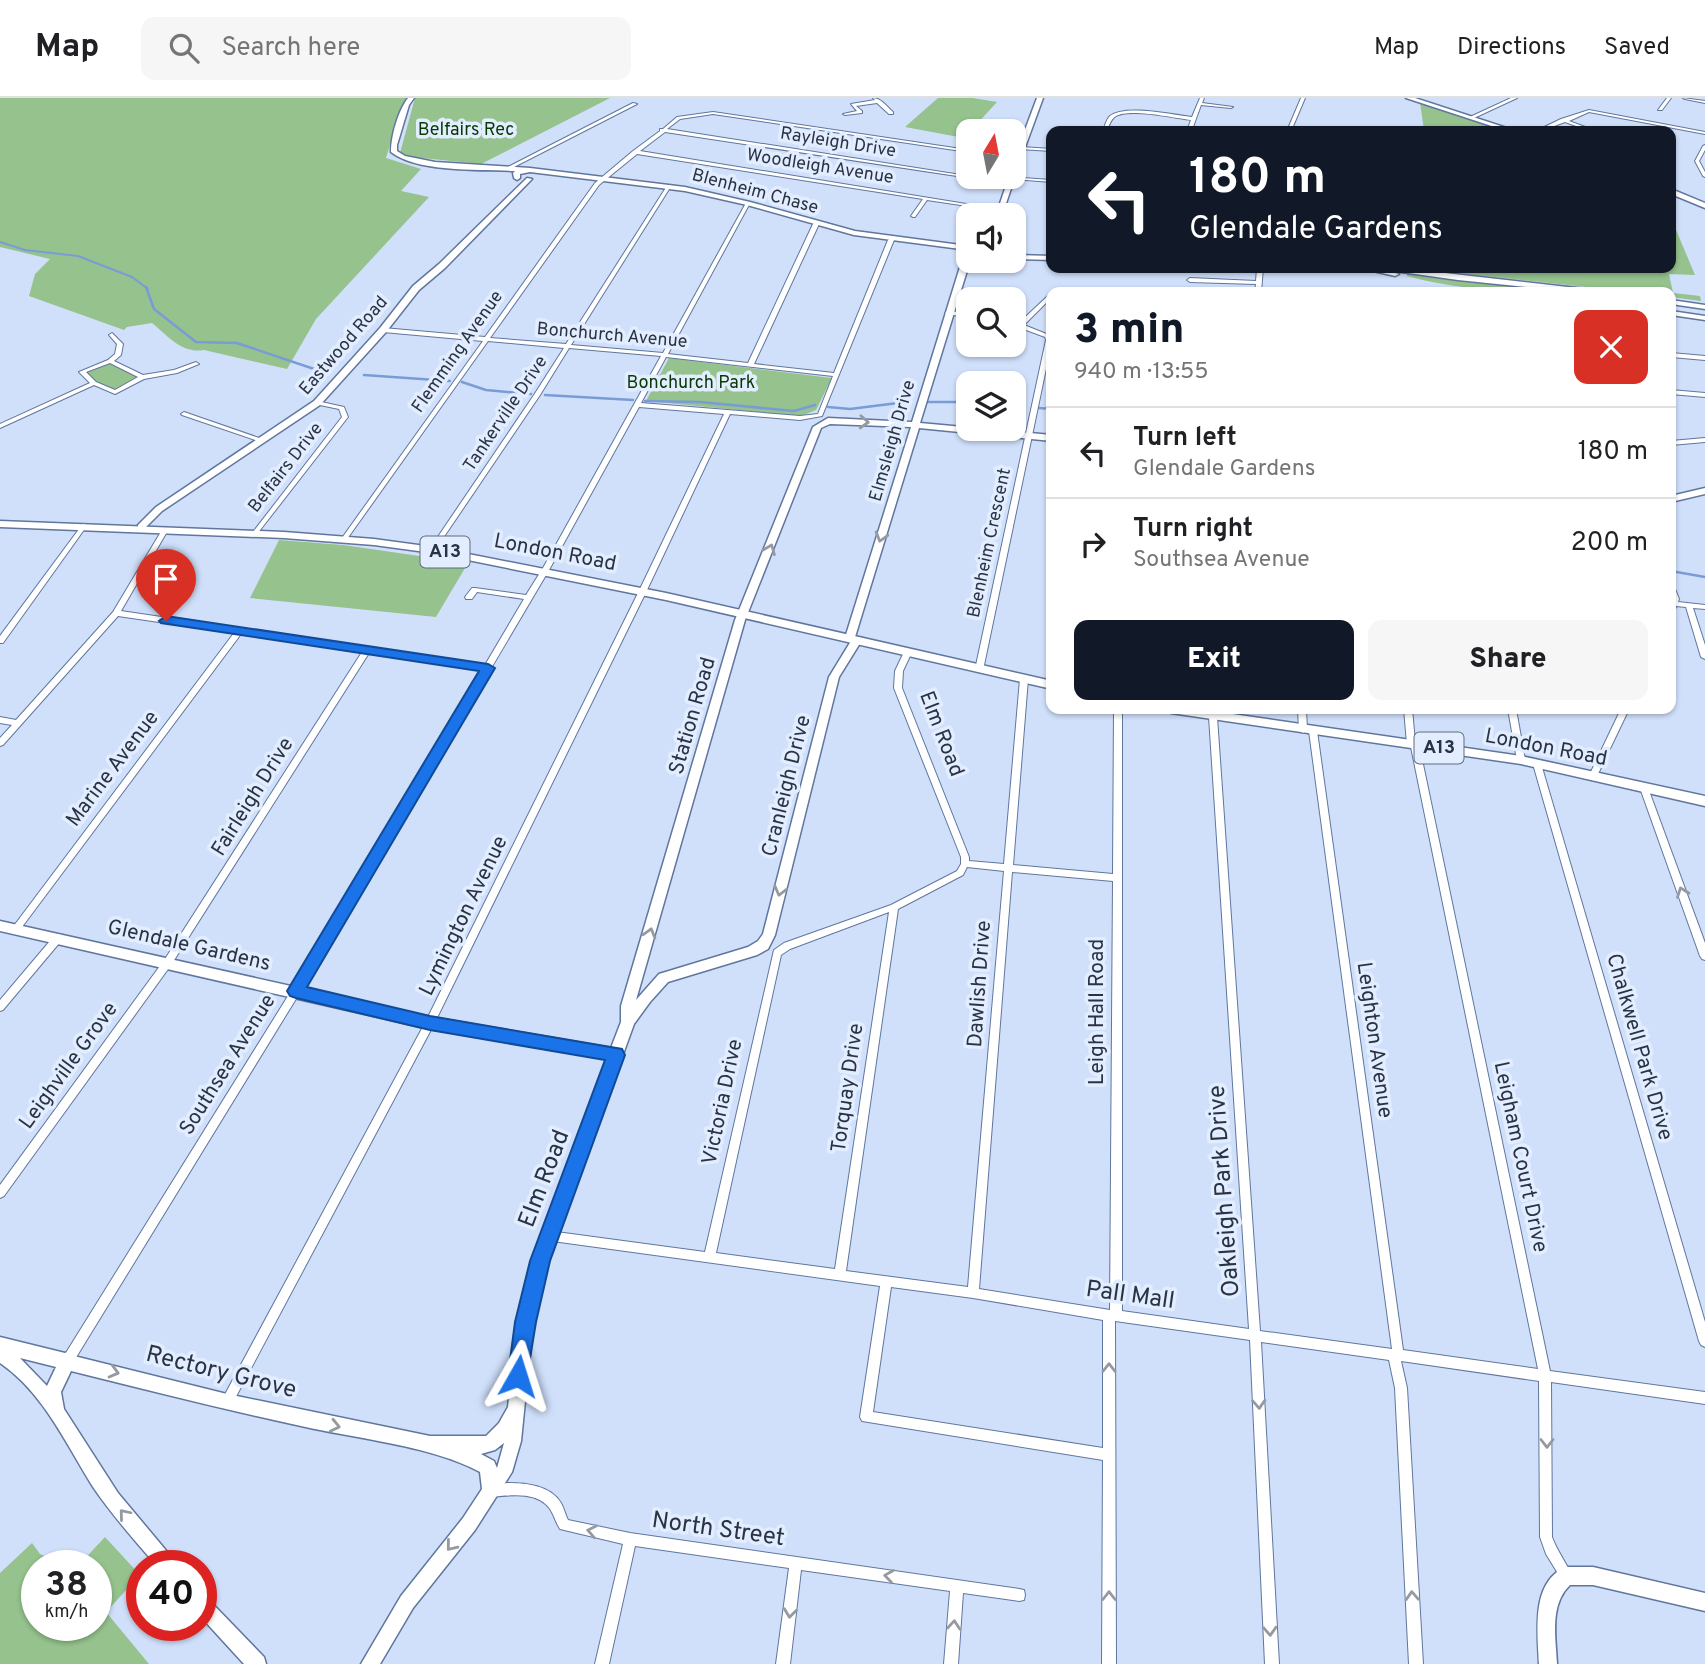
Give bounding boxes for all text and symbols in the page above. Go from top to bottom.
search box [141,17,631,80]
text: Map [35,27,99,69]
icon: search [165,29,203,67]
text: Search here [221,32,360,65]
text: Map [1374,33,1419,63]
text: Directions [1457,33,1566,63]
text: Saved [1604,33,1670,63]
park label: Belfairs Rec [418,119,514,142]
north arrow [956,119,1026,189]
map controls [956,119,1026,441]
street label: Rayleigh Drive [778,123,898,163]
street label: Woodleigh Avenue [745,144,895,190]
text: 180 m [1189,149,1326,211]
icon: left [1074,154,1165,245]
street label: Blenheim Chase [689,164,821,220]
button: sound [956,203,1026,273]
text: Glendale Gardens [1189,210,1443,250]
street label: Flemming Avenue [407,286,509,418]
button: search [956,287,1026,357]
street label: Eastwood Road [295,292,393,400]
text: 3 min [1074,305,1185,358]
button: close [1574,310,1648,384]
street label: Bonchurch Avenue [536,318,688,354]
street label: Tankerville Drive [459,352,553,476]
text: 940 m · 13:55 [1074,358,1209,387]
button: layers [956,371,1026,441]
park label: Bonchurch Park [627,372,755,395]
street label: Elmsleigh Drive [865,378,921,504]
one-way arrow [859,414,870,429]
street label: Belfairs Drive [244,418,328,518]
text: Turn left [1133,422,1237,455]
icon: left [1074,434,1112,472]
text: 180 m [1578,436,1648,469]
text: Glendale Gardens [1133,455,1315,484]
street label: Blenheim Crescent [963,466,1017,620]
text: Turn right [1133,513,1253,546]
icon: right [1074,525,1112,563]
text: 200 m [1571,527,1648,560]
street label: London Road [491,528,619,578]
one-way arrow [874,531,889,543]
road number: A13 [420,536,470,568]
one-way arrow [761,543,775,555]
text: Southsea Avenue [1133,546,1310,575]
pin [136,549,196,621]
icon: arrive [147,560,185,598]
button: Exit [1074,620,1354,700]
button: Share [1368,620,1648,700]
street label: Station Road [663,654,723,778]
street label: Elm Road [912,687,970,781]
street label: Marine Avenue [60,705,166,833]
street label: Cranleigh Drive [756,712,818,860]
street label: London Road [1482,723,1610,773]
street label: Fairleigh Drive [206,733,300,861]
road number: A13 [1414,733,1464,764]
street label: Lymington Avenue [414,832,514,1000]
one-way arrow [774,885,788,897]
one-way arrow [1676,887,1690,899]
street label: Glendale Gardens [105,914,273,978]
street label: Dawlish Drive [962,920,998,1048]
one-way arrow [642,927,657,939]
street label: Leigh Hall Road [1084,939,1111,1085]
street label: Chalkwell Park Drive [1599,951,1679,1143]
street label: Leighton Avenue [1350,960,1398,1120]
street label: Southsea Avenue [174,989,282,1141]
street label: Leighville Grove [14,997,124,1135]
street label: Torquay Drive [826,1022,870,1154]
street label: Victoria Drive [697,1037,749,1167]
street label: Leigham Court Drive [1487,1059,1553,1255]
street label: Oakleigh Park Drive [1203,1084,1247,1298]
street label: Elm Road [513,1126,577,1232]
street label: Pall Mall [1084,1275,1176,1317]
position arrow [481,1339,555,1413]
street label: Rectory Grove [143,1340,299,1406]
one-way arrow [1101,1363,1117,1373]
one-way arrow [108,1364,120,1378]
one-way arrow [1251,1398,1266,1409]
one-way arrow [329,1417,341,1432]
one-way arrow [1539,1438,1555,1449]
street label: North Street [650,1506,786,1554]
one-way arrow [120,1509,132,1522]
one-way arrow [586,1525,598,1540]
one-way arrow [447,1538,459,1551]
speed limit sign: 40 [126,1550,217,1641]
text: 38 [45,1564,88,1608]
one-way arrow [884,1569,895,1584]
one-way arrow [1101,1590,1117,1601]
one-way arrow [1405,1590,1420,1601]
text: km/h [45,1601,88,1624]
one-way arrow [782,1607,797,1619]
one-way arrow [946,1619,961,1630]
one-way arrow [1263,1626,1278,1637]

